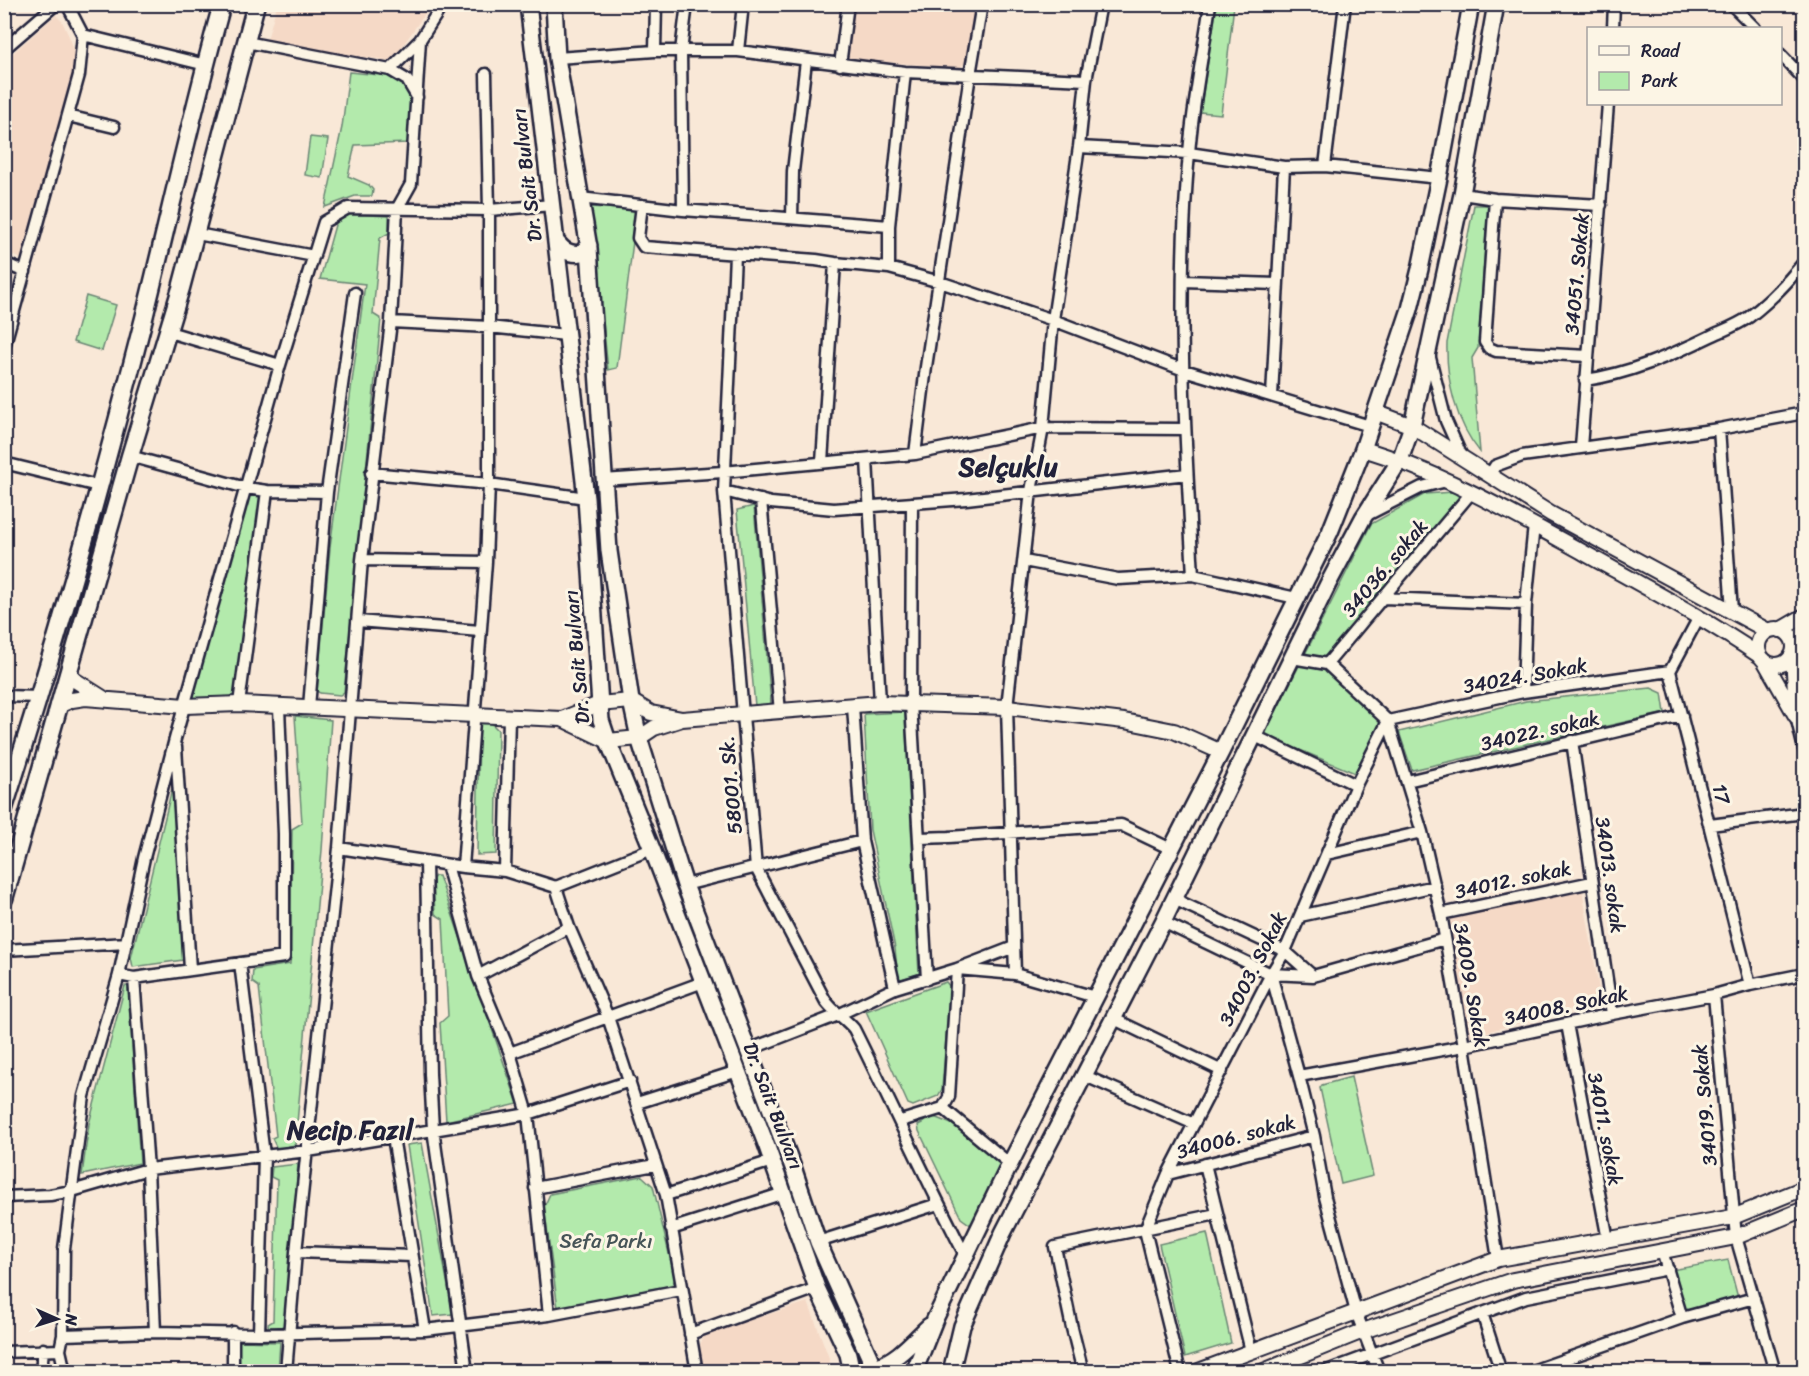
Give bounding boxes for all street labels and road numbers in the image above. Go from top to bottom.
street label: Dr. Sait Bulvarı [501,106,553,244]
street label: 34051. Sokak [1554,211,1600,336]
street label: 34036. sokak [1333,511,1437,625]
street label: Dr. Sait Bulvarı [554,589,600,725]
street label: 34024. Sokak [1460,648,1590,704]
street label: 34022. sokak [1477,700,1603,762]
street label: 58001. Sk. [709,734,753,836]
street label: 17 [1702,780,1741,810]
street label: 34013. sokak [1584,814,1636,936]
street label: 34012. sokak [1452,851,1574,909]
street label: 34003. Sokak [1209,905,1297,1033]
street label: 34009. Sokak [1443,920,1499,1051]
street label: 34008. Sokak [1501,976,1632,1036]
street label: Dr. Sait Bulvarı [733,1037,813,1175]
street label: 34019. Sokak [1682,1042,1728,1167]
street label: 34011. sokak [1577,1069,1633,1189]
street label: 34006. sokak [1173,1104,1299,1170]

